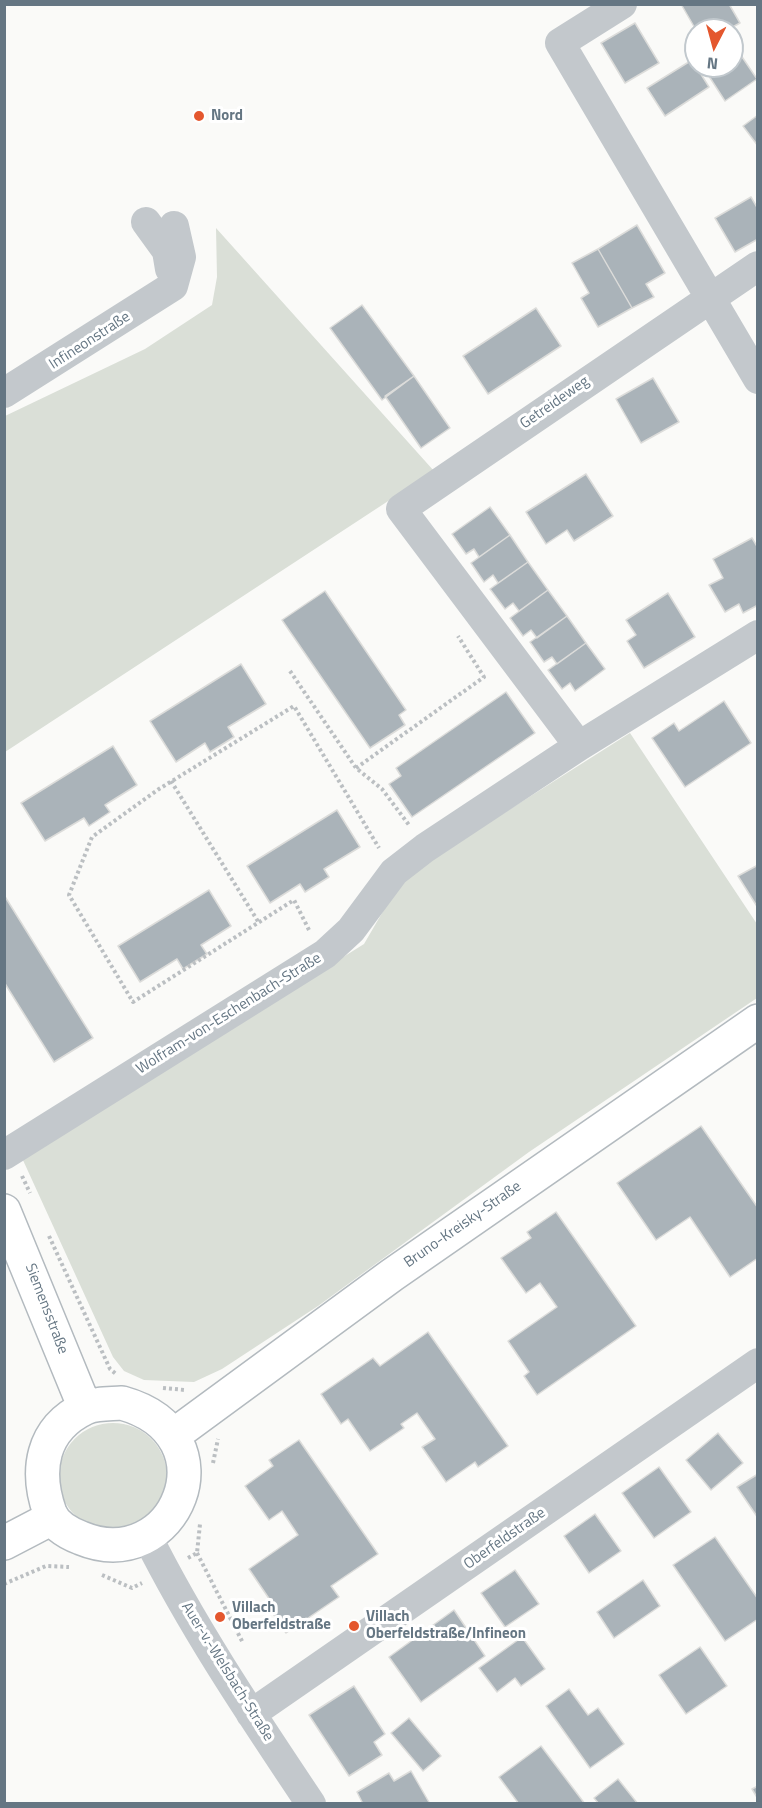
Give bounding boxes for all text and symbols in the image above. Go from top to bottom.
north arrow [684,18,744,78]
text: N [706,51,719,76]
place label: Nord [211,107,243,125]
marker: Nord [192,109,206,123]
street label: Infineonstraße [46,308,134,374]
street label: Getreideweg [517,373,593,433]
street label: Wolfram-von-Eschenbach-Straße [133,950,325,1078]
street label: Bruno-Kreisky-Straße [401,1178,525,1272]
street label: Siemensstraße [21,1261,71,1357]
street label: Oberfeldstraße [461,1504,549,1574]
street label: Auer-v.-Welsbach-Straße [177,1599,277,1745]
place label: Villach Oberfeldstraße [232,1599,331,1634]
place label: Villach Oberfeldstraße/Infineon [366,1608,526,1643]
marker: Villach Oberfeldstraße [213,1610,227,1624]
marker: Villach Oberfeldstraße/Infineon [347,1619,361,1633]

